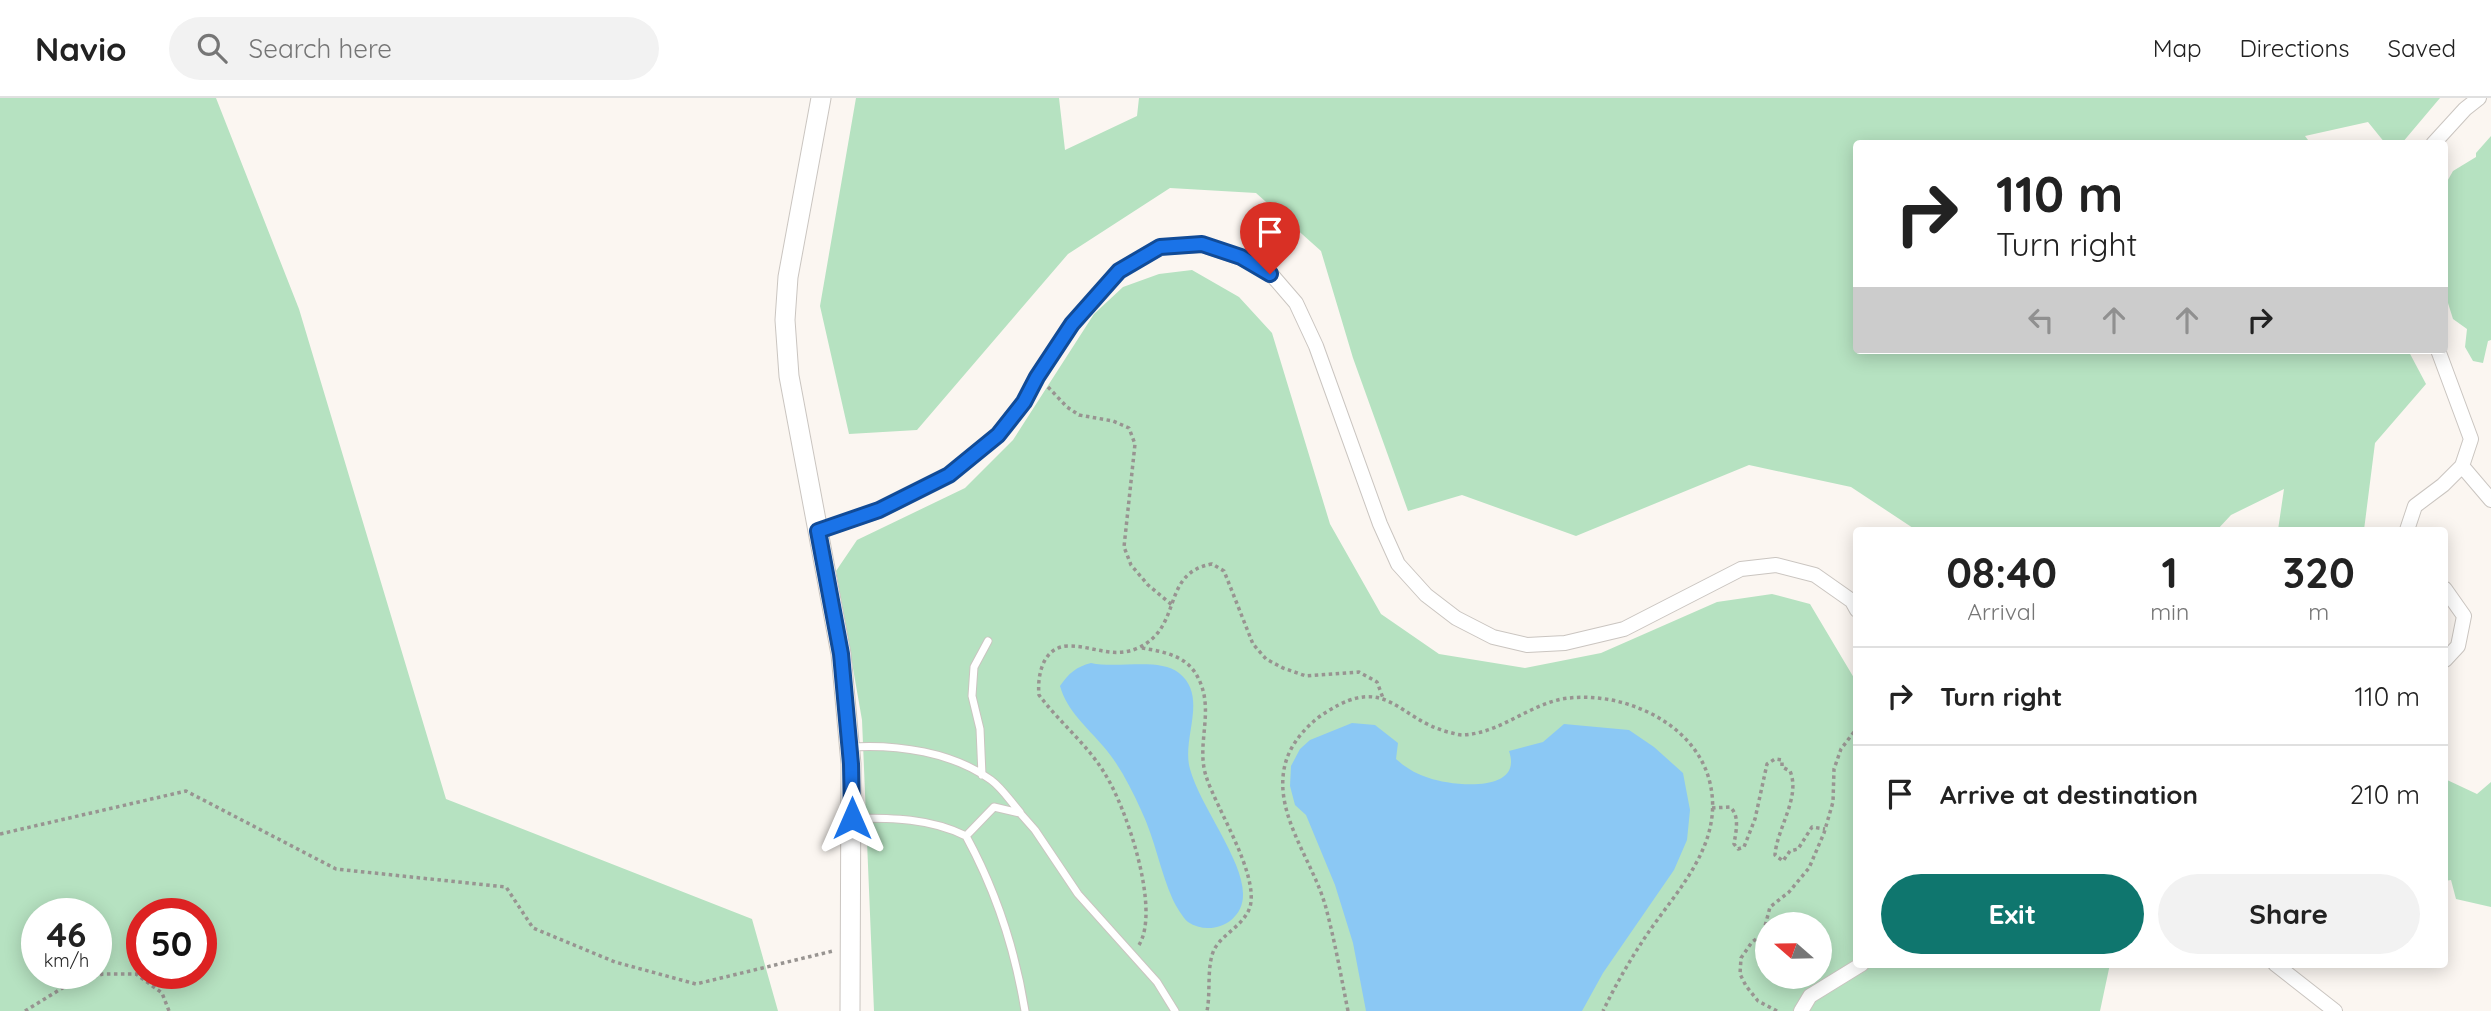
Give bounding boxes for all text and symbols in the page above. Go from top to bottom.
search box [169,17,659,80]
text: Navio [35,28,127,69]
icon: search [193,29,231,67]
text: Search here [249,32,392,65]
text: Map [2153,33,2202,63]
text: Directions [2240,33,2350,63]
text: Saved [2388,33,2456,63]
text: 110 m [1996,163,2123,224]
icon: right [1881,168,1972,259]
pin [1240,202,1300,274]
icon: arrive [1251,213,1289,251]
text: Turn right [1996,224,2137,264]
icon: left [2022,301,2060,339]
icon: ahead [2095,301,2133,339]
icon: ahead [2168,301,2206,339]
icon: right [2241,301,2279,339]
text: 08:40 [1946,546,2057,599]
text: 1 [2162,546,2178,599]
text: 320 [2283,546,2355,599]
text: Arrival [1967,597,2036,626]
text: min [2150,597,2189,626]
text: m [2308,597,2329,626]
icon: right [1881,677,1919,715]
text: Turn right [1940,680,2062,713]
text: 110 m [2354,680,2420,713]
icon: arrive [1881,775,1919,813]
text: Arrive at destination [1940,778,2198,811]
text: 210 m [2350,778,2420,811]
position arrow [815,781,889,855]
button: Exit [1881,874,2144,954]
button: Share [2158,874,2420,954]
speed limit sign: 50 [126,898,217,989]
text: 46 [47,912,86,956]
north arrow [1755,912,1832,989]
map controls [1755,912,1832,989]
text: km/h [44,949,89,972]

